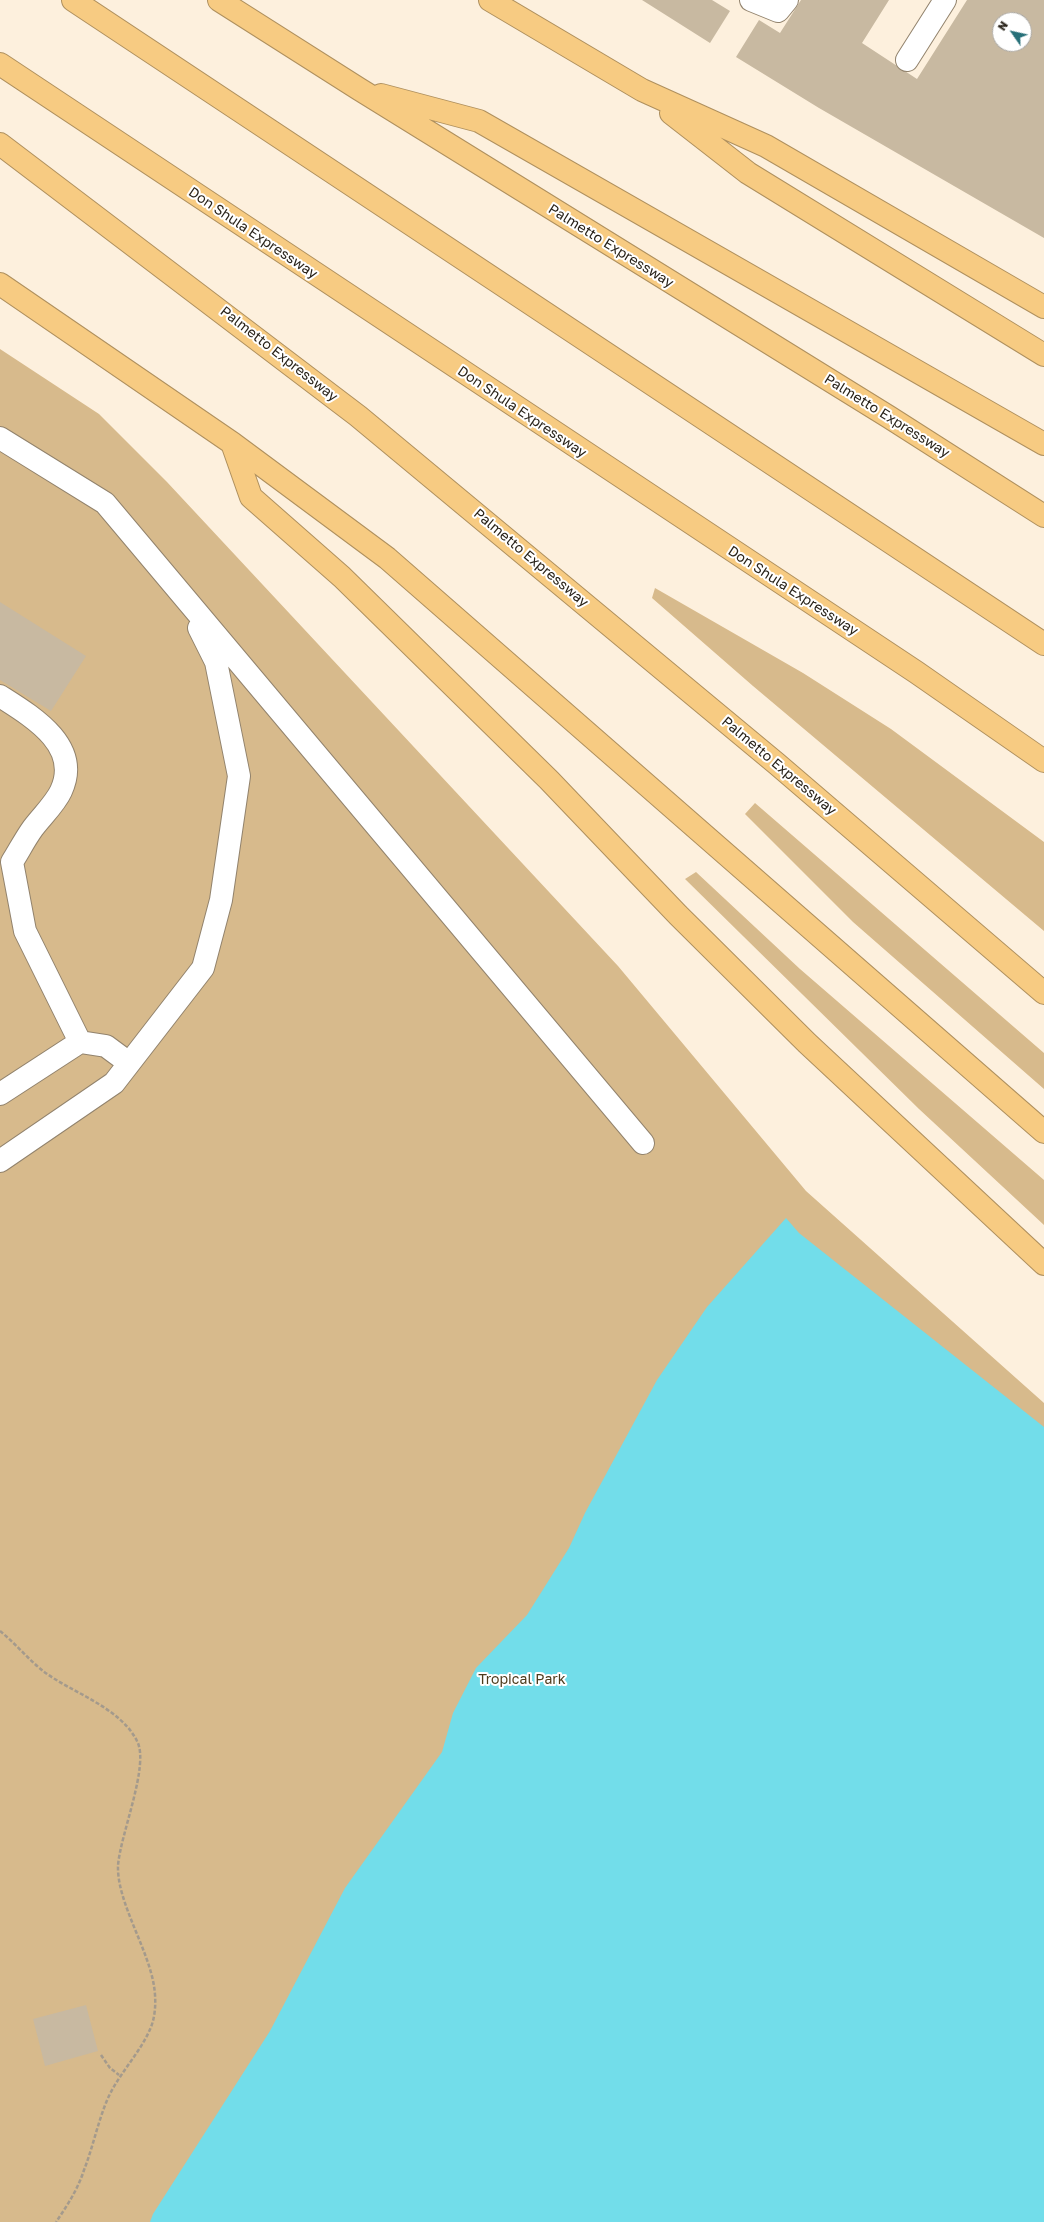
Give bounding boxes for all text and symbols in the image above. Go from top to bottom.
north arrow [992,12,1032,52]
text: N [995,18,1010,33]
street label: Don Shula Expressway [185,184,321,282]
street label: Palmetto Expressway [545,201,677,291]
street label: Palmetto Expressway [217,303,341,405]
street label: Don Shula Expressway [454,363,590,461]
street label: Palmetto Expressway [821,371,953,461]
street label: Palmetto Expressway [470,505,592,611]
street label: Don Shula Expressway [725,543,861,639]
street label: Palmetto Expressway [718,713,840,819]
park label: Tropical Park [478,1672,566,1688]

